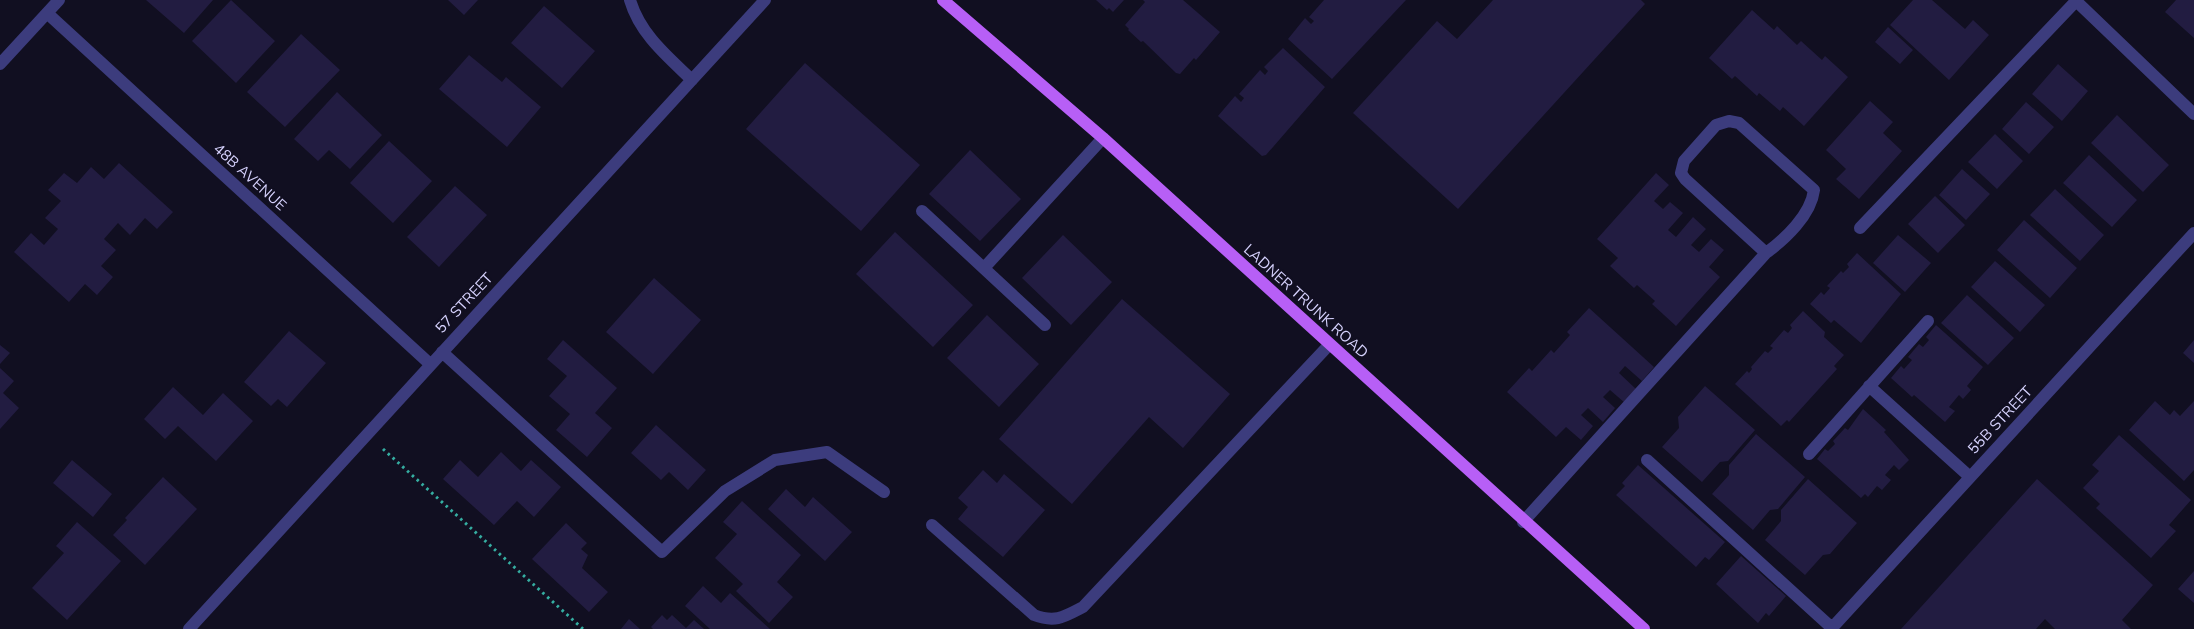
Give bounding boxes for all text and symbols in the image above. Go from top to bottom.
street label: 48B AVENUE [209,139,291,215]
street label: LADNER TRUNK ROAD [1239,240,1373,362]
street label: 57 STREET [431,268,497,338]
street label: 55B STREET [1963,382,2037,458]

